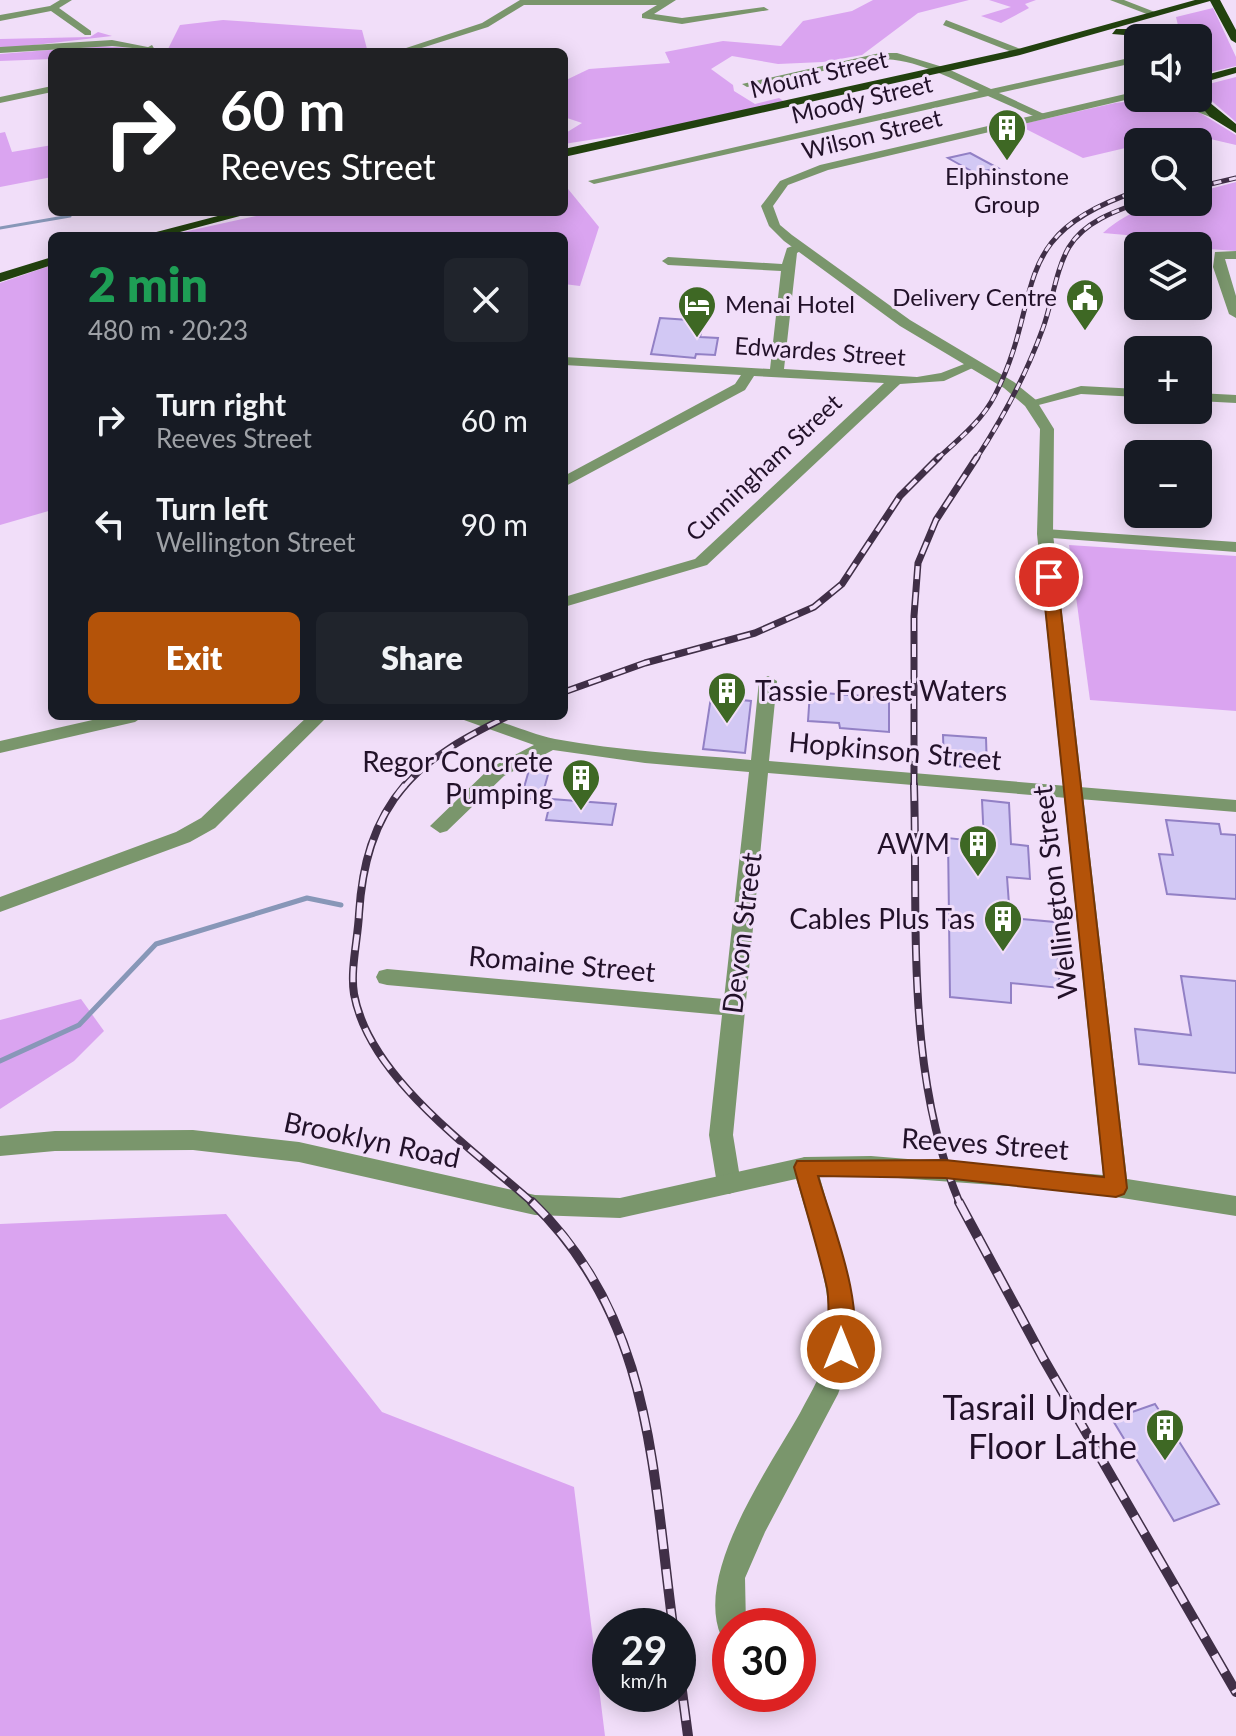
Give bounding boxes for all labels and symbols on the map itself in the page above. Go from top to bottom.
street label: Mount Street [747,44,891,103]
street label: Moody Street [788,68,935,129]
street label: Wilson Street [799,102,945,165]
building icon: Elphinstone Group [986,107,1028,162]
place label: Elphinstone Group [945,161,1069,218]
public building icon: Delivery Centre [1064,277,1106,332]
place label: Delivery Centre [892,282,1057,311]
hotel icon: Menai Hotel [676,284,718,339]
place label: Menai Hotel [725,289,855,318]
street label: Edwardes Street [734,330,907,371]
street label: Cunningham Street [679,387,847,546]
pin [1015,543,1083,611]
building icon: Tassie Forest Waters [706,670,748,725]
place label: Tassie Forest Waters [755,673,1007,707]
street label: Hopkinson Street [787,724,1003,776]
place label: Regor Concrete Pumping [362,744,553,810]
building icon: Regor Concrete Pumping [560,757,602,812]
street label: Wellington Street [1024,784,1084,1001]
building icon: AWM [957,823,999,878]
place label: AWM [877,826,950,860]
street label: Devon Street [714,850,768,1015]
building icon: Cables Plus Tas [982,898,1024,953]
place label: Cables Plus Tas [789,901,975,935]
street label: Romaine Street [467,938,657,988]
street label: Brooklyn Road [281,1104,463,1174]
street label: Reeves Street [900,1120,1070,1166]
position arrow [799,1307,883,1391]
place label: Tasrail Under Floor Lathe [942,1386,1138,1466]
building icon: Tasrail Under Floor Lathe [1144,1407,1186,1462]
speed limit sign: 30 [712,1608,816,1712]

